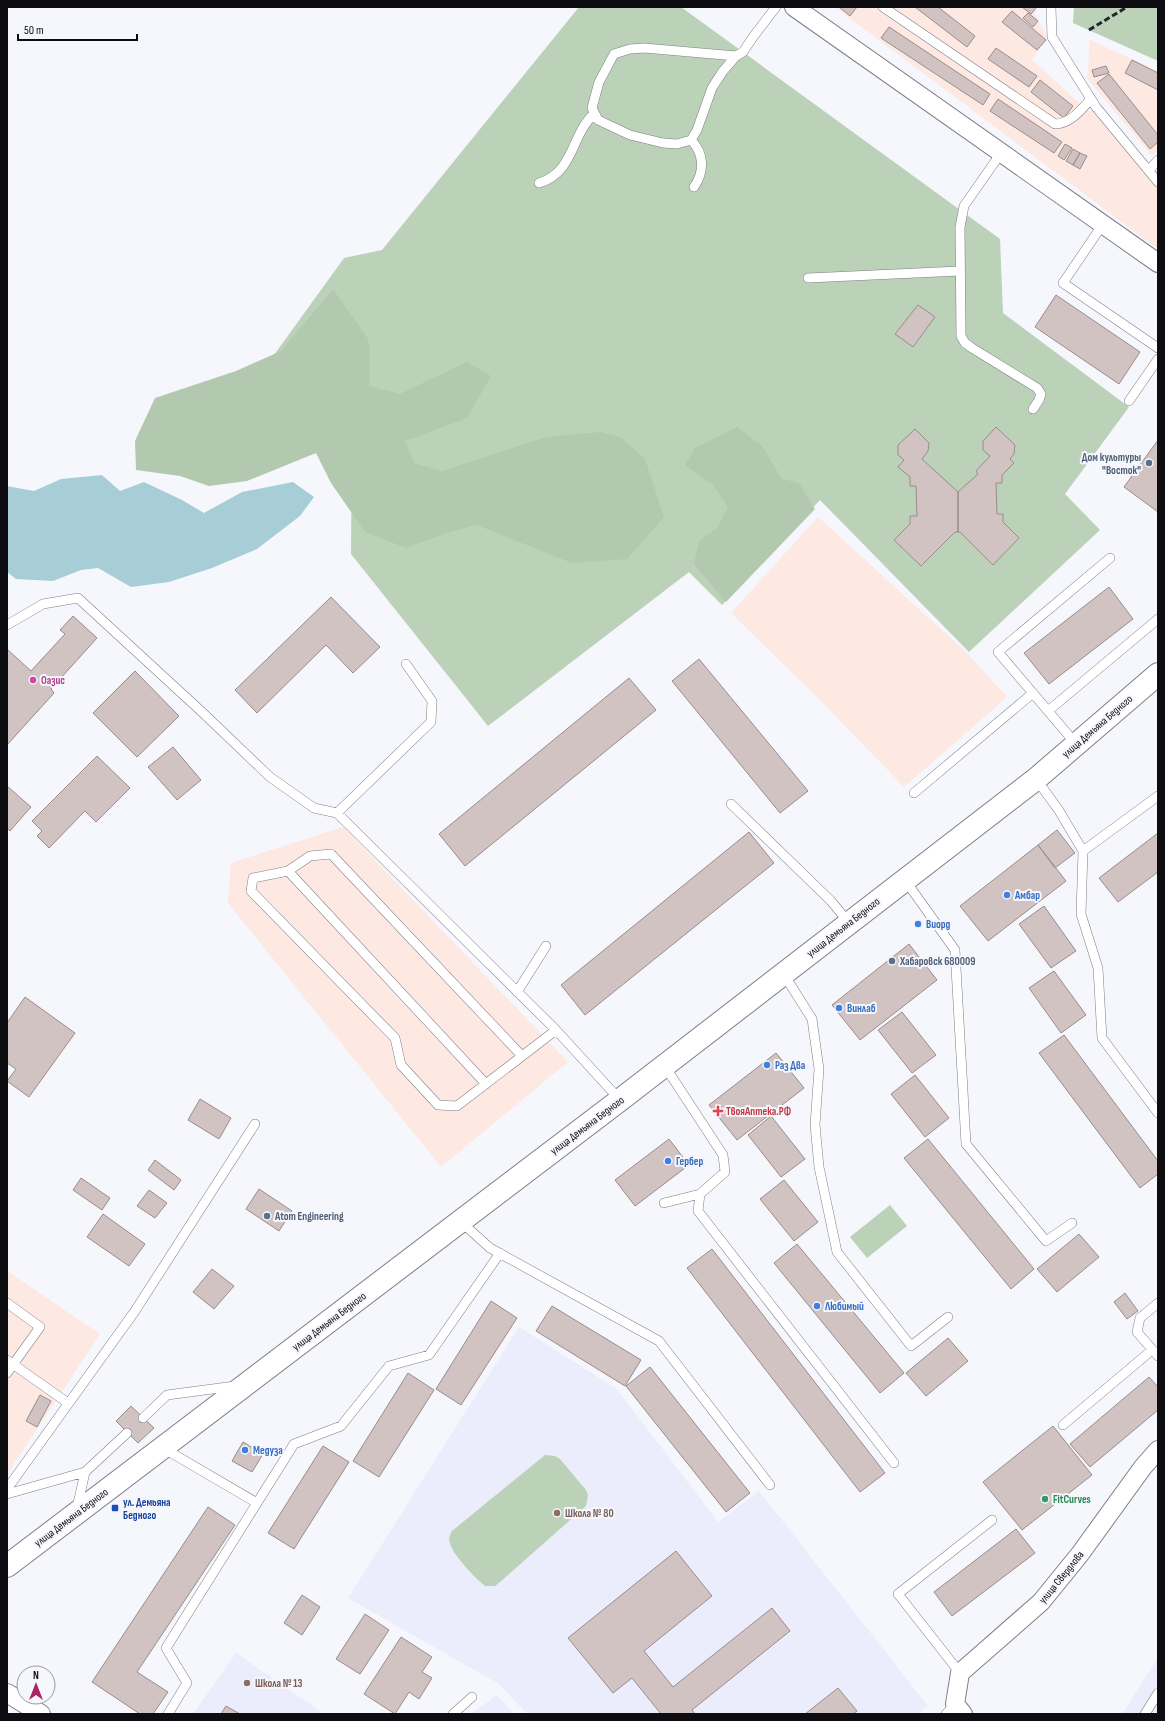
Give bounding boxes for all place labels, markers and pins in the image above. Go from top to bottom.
place label: Дом культуры "Восток" [1082,451,1141,477]
marker: Дом культуры "Восток" [1144,458,1154,468]
place label: Оазис [41,674,65,687]
marker: Оазис [28,675,38,685]
place label: Амбар [1014,889,1040,902]
marker: Амбар [1002,890,1012,900]
place label: Виорд [926,918,951,931]
marker: Виорд [913,919,923,929]
place label: Хабаровск 680009 [899,955,975,968]
marker: Хабаровск 680009 [887,956,897,966]
place label: Винлаб [847,1002,876,1015]
marker: Винлаб [834,1003,844,1013]
place label: Раз Два [775,1059,806,1072]
marker: Раз Два [762,1060,772,1070]
place label: ТвояАптека.РФ [726,1105,791,1118]
marker: ТвояАптека.РФ [713,1106,723,1116]
place label: Гербер [676,1155,703,1168]
marker: Гербер [663,1156,673,1166]
place label: Atom Engineering [274,1210,344,1223]
marker: Atom Engineering [262,1211,272,1221]
place label: Любимый [824,1300,864,1313]
marker: Любимый [812,1301,822,1311]
place label: Медуза [253,1444,283,1457]
marker: Медуза [240,1445,250,1455]
place label: FitCurves [1053,1493,1091,1506]
marker: FitCurves [1040,1494,1050,1504]
place label: ул. Демьяна Бедного [123,1496,171,1522]
marker: ул. Демьяна Бедного [110,1503,120,1513]
place label: Школа № 80 [565,1507,614,1520]
marker: Школа № 80 [552,1508,562,1518]
place label: Школа № 13 [255,1677,303,1690]
marker: Школа № 13 [242,1678,252,1688]

